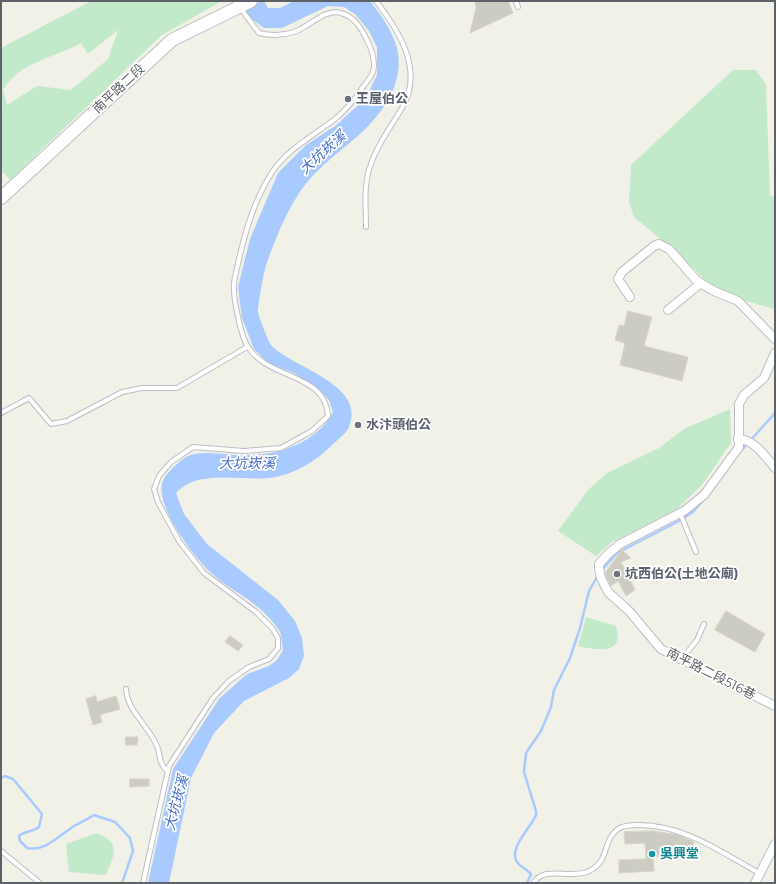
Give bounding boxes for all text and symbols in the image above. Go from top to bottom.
street label: 南平路二段 [90,61,148,117]
place label: 王屋伯公 [356,91,408,107]
marker: 王屋伯公 [343,94,353,104]
water label: 大坑崁溪 [297,128,349,178]
place label: 水汴頭伯公 [366,417,431,433]
marker: 水汴頭伯公 [353,420,363,430]
water label: 大坑崁溪 [219,456,275,472]
place label: 坑西伯公(土地公廟) [625,566,738,582]
marker: 坑西伯公(土地公廟) [612,569,622,579]
street label: 南平路二段516巷 [664,645,758,703]
water label: 大坑崁溪 [162,774,192,832]
place label: 吳興堂 [660,846,699,862]
marker: 吳興堂 [647,849,657,859]

